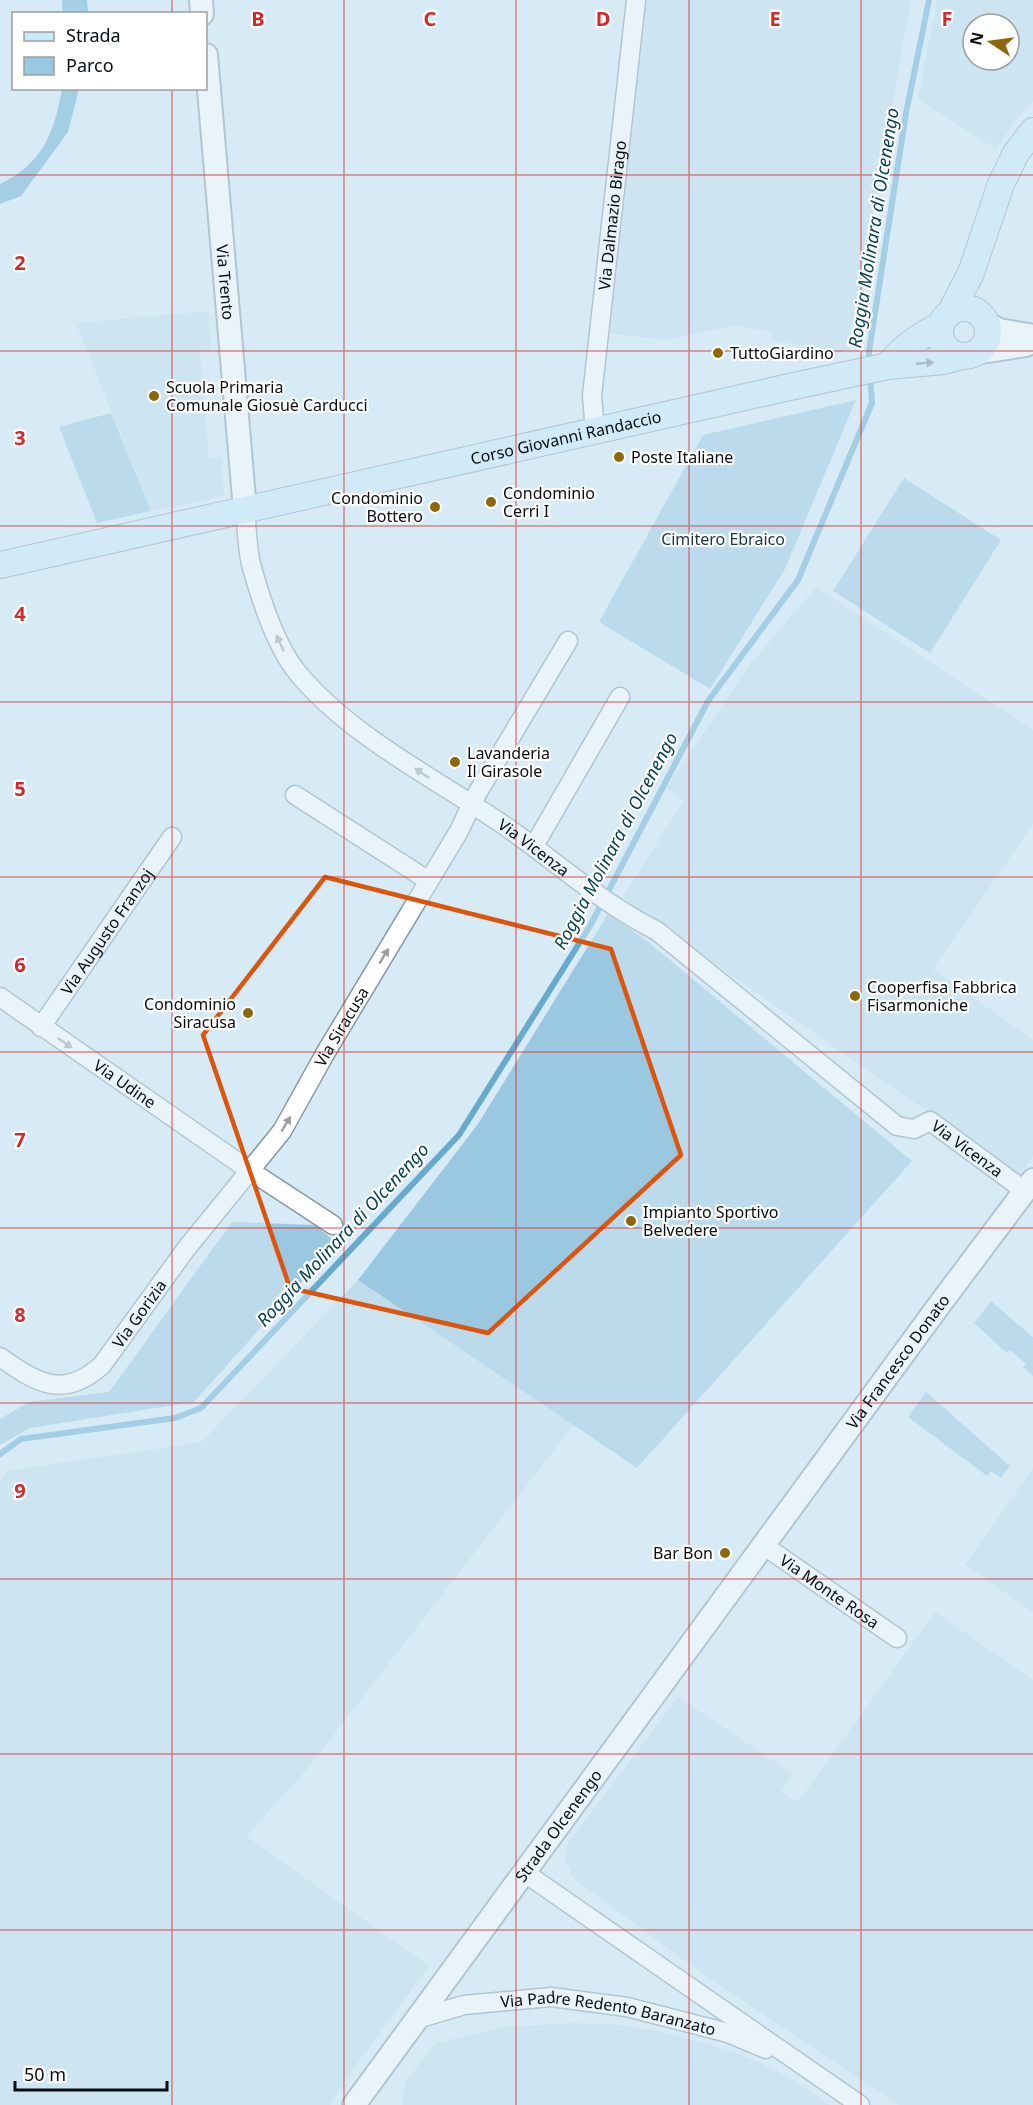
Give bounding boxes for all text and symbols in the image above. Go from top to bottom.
text: B [251,5,265,32]
text: C [424,5,437,32]
text: D [596,5,610,32]
text: E [769,5,781,32]
text: F [942,5,952,32]
legend [12,12,207,90]
north arrow [961,12,1021,72]
text: Strada [66,23,121,47]
text: N [964,30,989,47]
text: Parco [66,53,114,77]
water label: Roggia Molinara di Olcenengo [842,106,904,350]
street label: Via Dalmazio Birago [593,139,631,291]
street label: Via Trento [211,244,240,321]
text: 2 [14,249,26,276]
place label: TuttoGiardino [730,342,834,364]
marker: TuttoGiardino [711,346,725,360]
one-way arrow [916,358,935,368]
place label: Scuola Primaria Comunale Giosuè Carducci [166,376,368,416]
marker: Scuola Primaria Comunale Giosuè Carducci [147,389,161,403]
street label: Corso Giovanni Randaccio [468,405,663,470]
text: 3 [14,424,26,451]
place label: Poste Italiane [631,446,733,468]
marker: Poste Italiane [612,450,626,464]
place label: Condominio Cerri I [503,482,595,522]
place label: Condominio Bottero [331,487,423,527]
marker: Condominio Cerri I [484,495,498,509]
marker: Condominio Bottero [428,500,442,514]
park label: Cimitero Ebraico [661,528,785,550]
text: 4 [14,600,26,627]
one-way arrow [275,634,285,652]
water label: Roggia Molinara di Olcenengo [548,728,683,953]
place label: Lavanderia Il Girasole [467,742,550,782]
marker: Lavanderia Il Girasole [448,755,462,769]
one-way arrow [414,768,430,779]
text: 5 [14,775,26,802]
street label: Via Vicenza [494,813,574,881]
street label: Via Augusto Franzoj [56,864,158,999]
one-way arrow [379,947,389,964]
text: 6 [14,951,26,978]
place label: Cooperfisa Fabbrica Fisarmoniche [867,976,1017,1016]
street label: Via Siracusa [309,983,374,1071]
marker: Cooperfisa Fabbrica Fisarmoniche [848,989,862,1003]
place label: Condominio Siracusa [144,993,236,1033]
marker: Condominio Siracusa [241,1006,255,1020]
one-way arrow [56,1037,72,1049]
street label: Via Udine [89,1054,160,1113]
street label: Via Vicenza [927,1115,1008,1182]
one-way arrow [280,1116,291,1132]
text: 7 [14,1126,26,1153]
water label: Roggia Molinara di Olcenengo [251,1137,434,1331]
place label: Impianto Sportivo Belvedere [643,1201,778,1241]
marker: Impianto Sportivo Belvedere [624,1214,638,1228]
street label: Via Gorizia [107,1275,171,1352]
street label: Via Francesco Donato [841,1290,955,1434]
text: 8 [14,1301,26,1328]
text: 9 [14,1477,26,1504]
place label: Bar Bon [653,1542,713,1564]
marker: Bar Bon [718,1546,732,1560]
street label: Via Monte Rosa [776,1549,884,1633]
street label: Strada Olcenengo [510,1765,607,1887]
street label: Via Padre Redento Baranzato [499,1986,718,2040]
scale bar [15,2054,166,2092]
text: 50 m [24,2062,66,2086]

